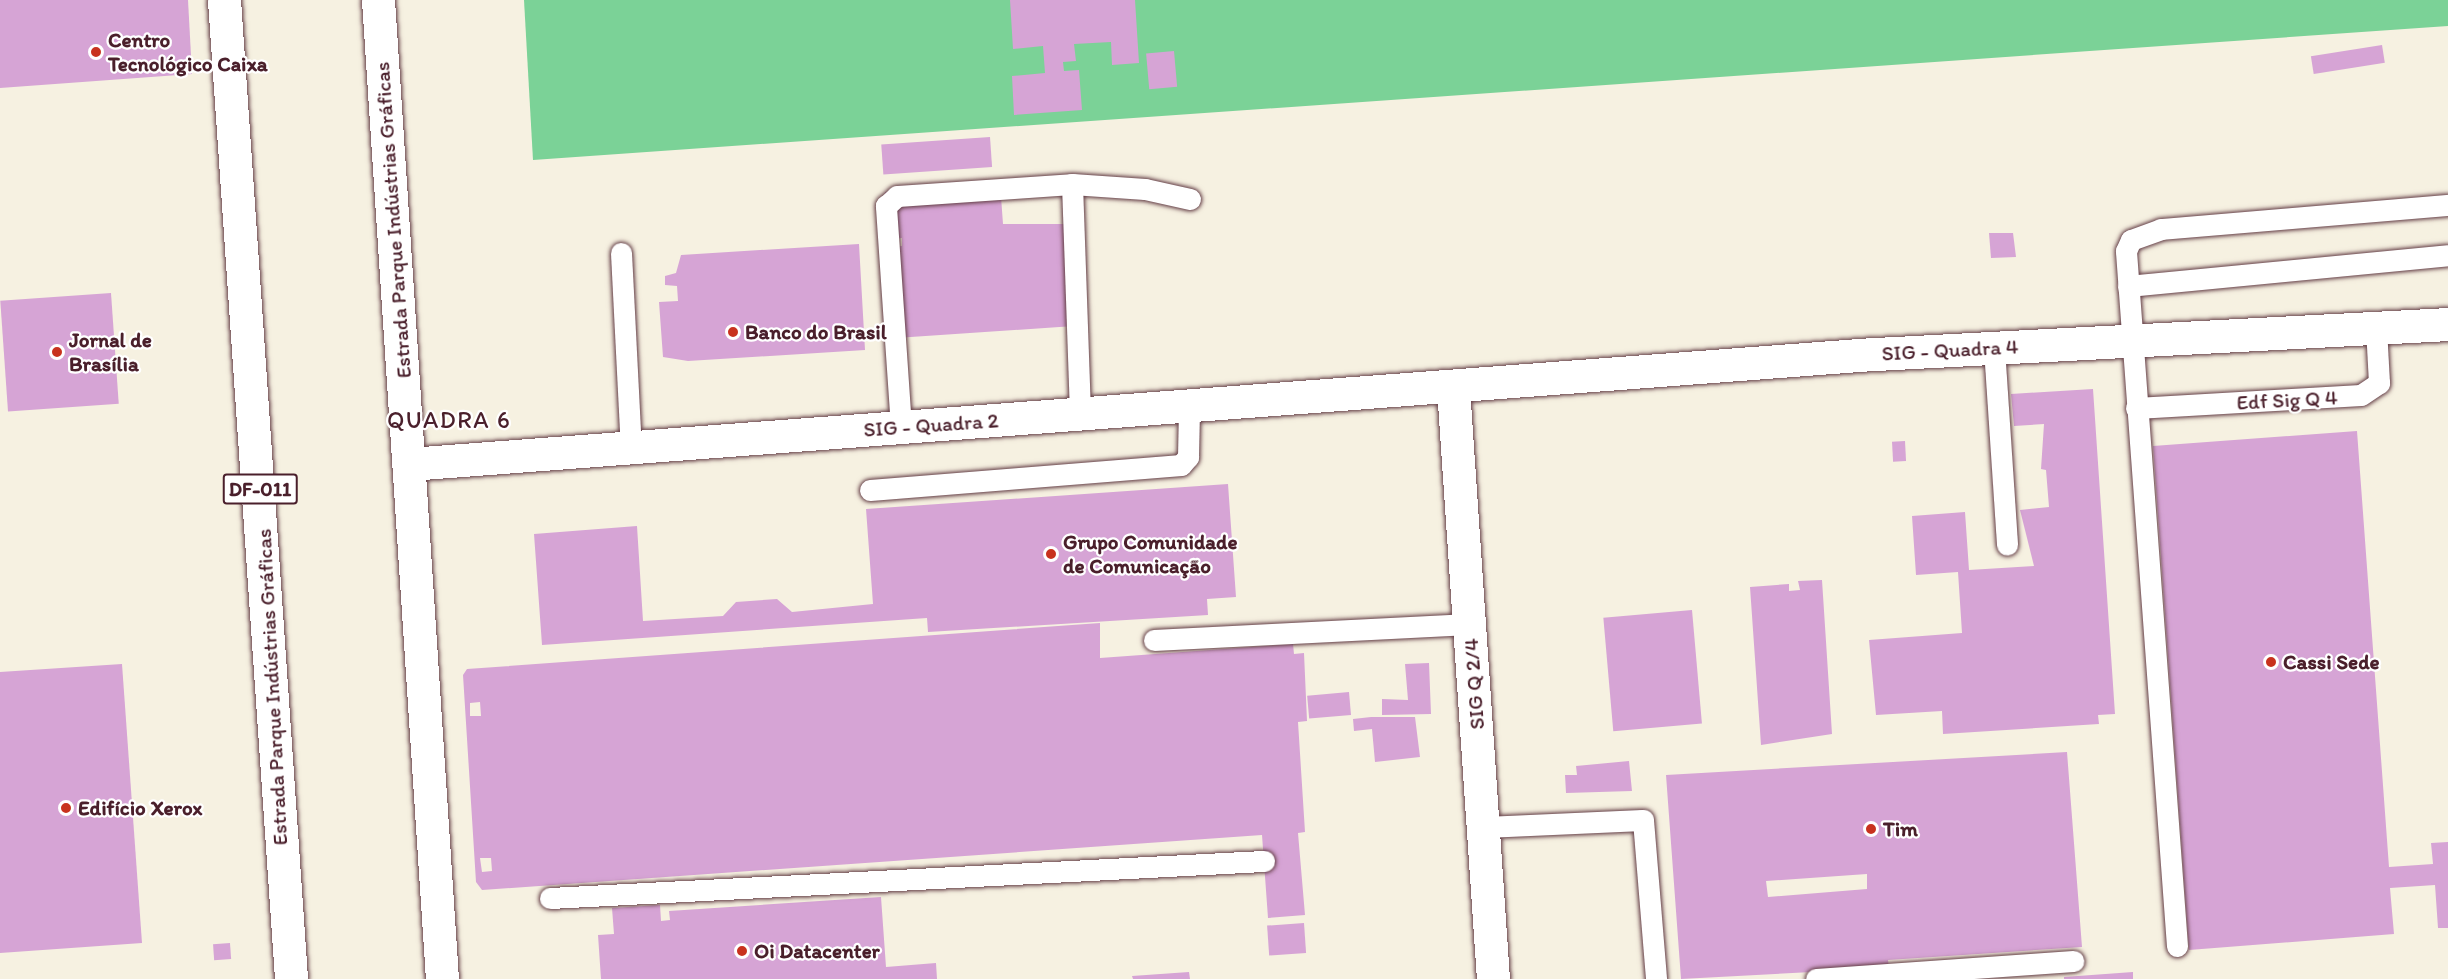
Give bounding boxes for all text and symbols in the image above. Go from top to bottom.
place label: Centro Tecnológico Caixa [108,27,268,77]
marker: Centro Tecnológico Caixa [89,45,103,59]
street label: Estrada Parque Indústrias Gráficas [369,61,417,379]
place label: Banco do Brasil [745,319,887,345]
marker: Banco do Brasil [726,325,740,339]
place label: Jornal de Brasília [69,327,152,377]
street label: SIG - Quadra 4 [1881,334,2019,366]
marker: Jornal de Brasília [50,345,64,359]
street label: Edf Sig Q 4 [2236,385,2338,415]
district label: QUADRA 6 [387,406,511,434]
street label: SIG - Quadra 2 [863,408,999,442]
road number: DF-011 [222,472,298,506]
street label: Estrada Parque Indústrias Gráficas [251,528,293,846]
place label: Grupo Comunidade de Comunicação [1063,529,1237,579]
marker: Grupo Comunidade de Comunicação [1044,547,1058,561]
street label: SIG Q 2/4 [1458,638,1490,730]
place label: Cassi Sede [2283,649,2380,675]
marker: Cassi Sede [2264,655,2278,669]
place label: Edifício Xerox [78,795,203,821]
marker: Edifício Xerox [59,801,73,815]
place label: Tim [1883,816,1918,842]
marker: Tim [1864,822,1878,836]
place label: Oi Datacenter [754,938,880,964]
marker: Oi Datacenter [735,944,749,958]

